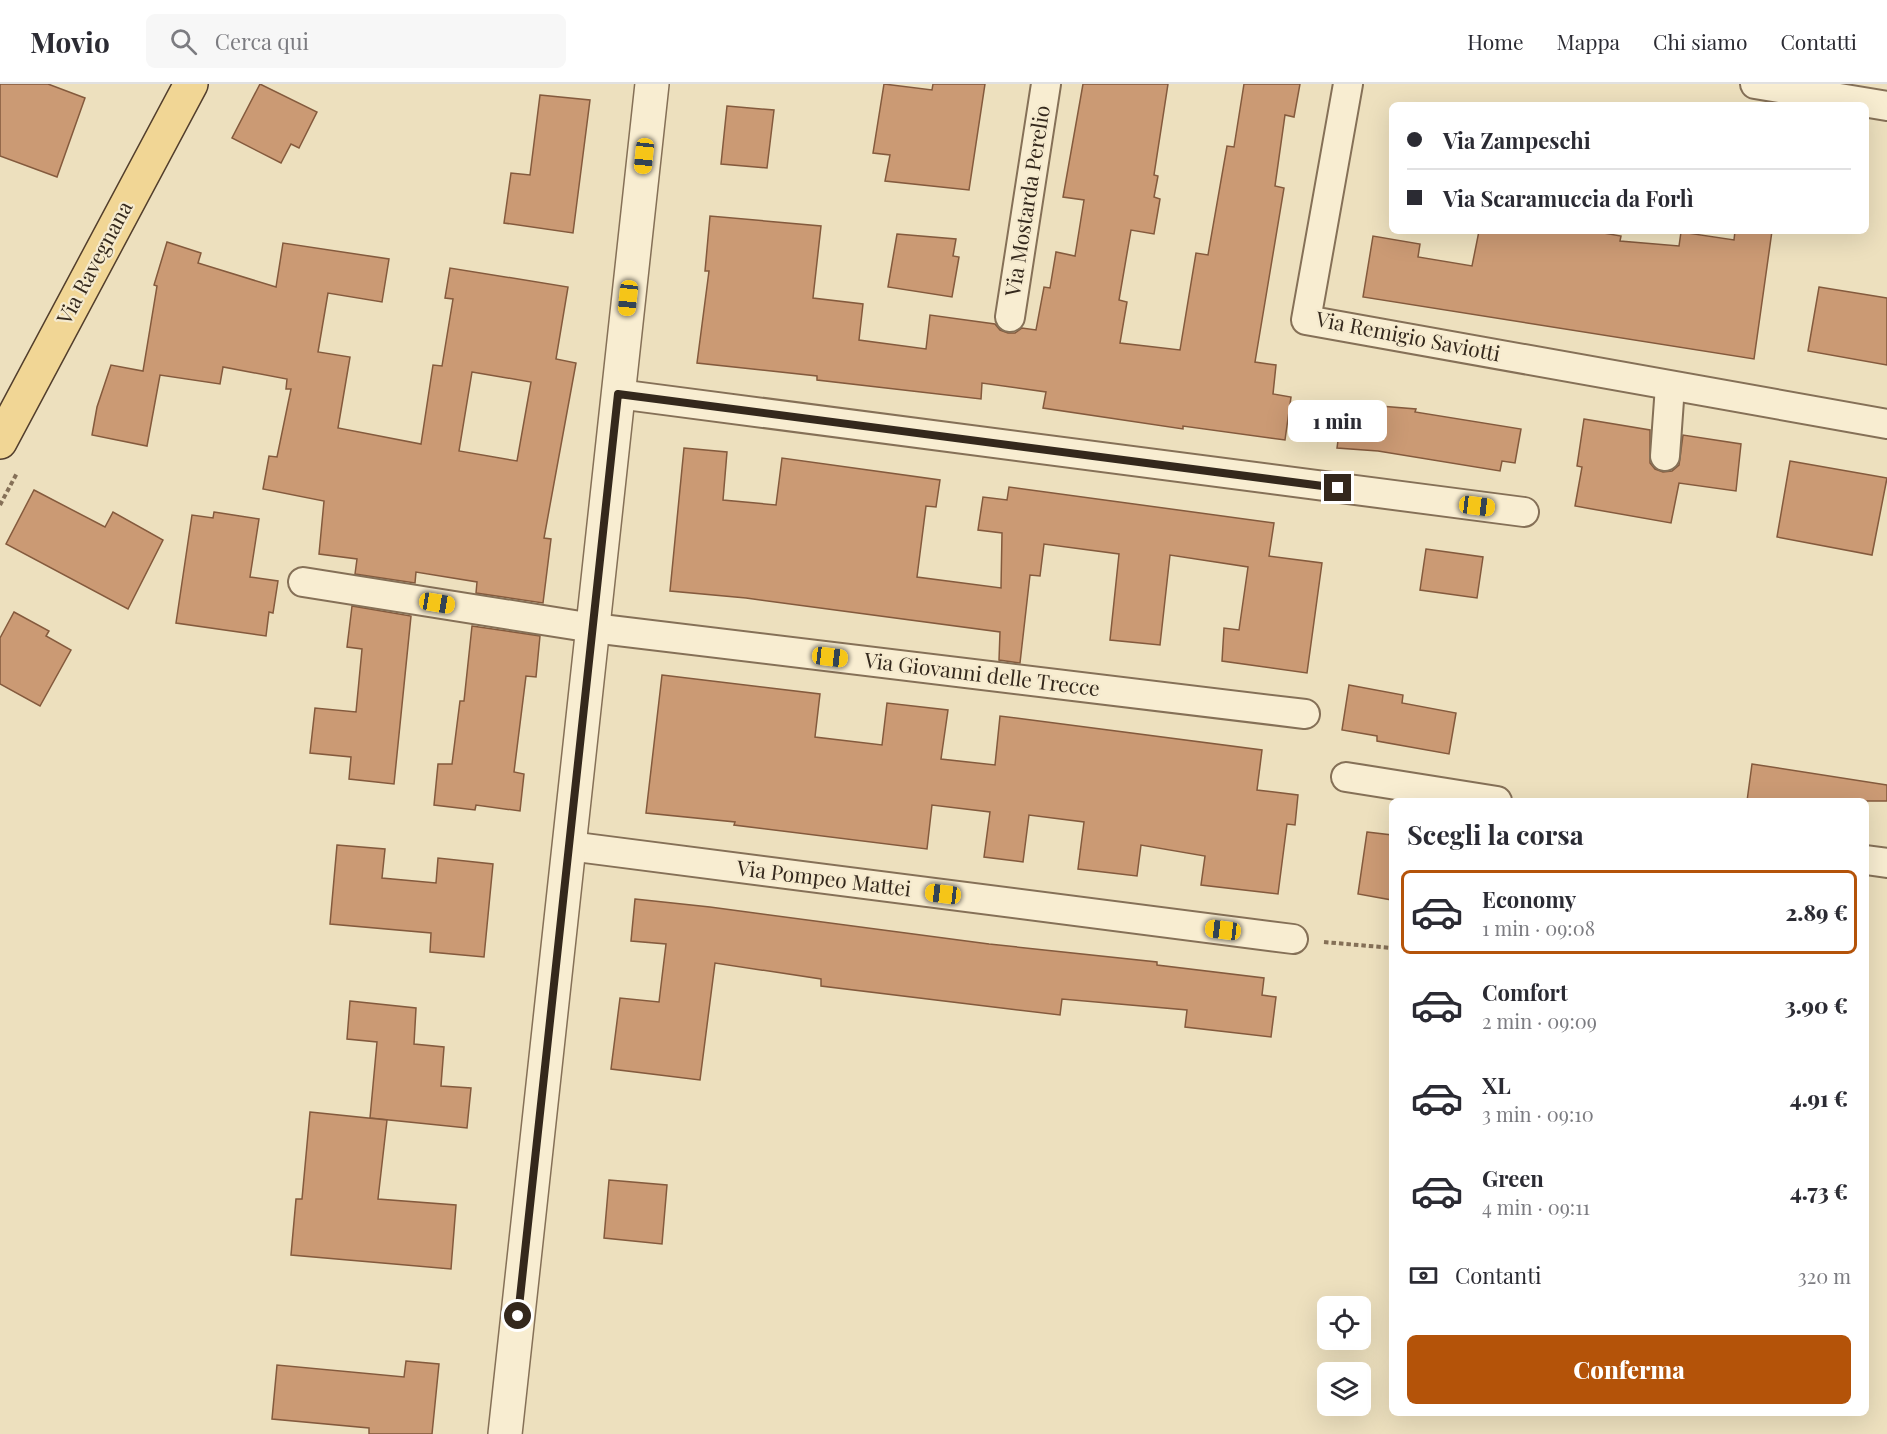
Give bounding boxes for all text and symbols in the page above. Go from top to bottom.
search box [146,14,566,68]
text: Movio [30,23,110,60]
icon: search [167,25,200,58]
text: Cerca qui [215,26,309,56]
text: Home [1467,27,1524,55]
text: Mappa [1557,27,1620,55]
text: Chi siamo [1653,27,1747,55]
text: Contatti [1780,27,1857,55]
street label: Via Mostarda Perelio [997,103,1055,299]
text: Via Zampeschi [1443,125,1591,155]
car [633,137,655,175]
text: Via Scaramuccia da Forlì [1443,183,1694,213]
street label: Via Ravegnana [48,195,138,330]
car [617,279,639,317]
street label: Via Remigio Saviotti [1313,303,1503,367]
callout: 1 min [1288,401,1388,443]
text: 1 min [1313,407,1362,434]
route end [1324,474,1351,501]
car [1458,495,1496,517]
car [418,591,456,615]
street label: Via Giovanni delle Trecce [862,645,1102,701]
car [811,646,849,668]
text: Scegli la corsa [1407,816,1584,852]
street label: Via Pompeo Mattei [734,852,913,902]
car [924,883,962,905]
text: Economy [1482,884,1576,914]
icon: car [1410,885,1464,939]
text: 2.89 € [1785,897,1848,927]
text: 1 min · 09:08 [1482,914,1595,941]
car [1204,919,1242,941]
text: Comfort [1482,977,1568,1007]
icon: car [1410,978,1464,1032]
text: 3.90 € [1785,990,1848,1020]
text: 2 min · 09:09 [1482,1007,1597,1034]
text: XL [1482,1070,1511,1100]
icon: car [1410,1071,1464,1125]
text: 4.91 € [1790,1083,1848,1113]
text: 3 min · 09:10 [1482,1100,1594,1127]
text: Green [1482,1163,1544,1193]
icon: car [1410,1164,1464,1218]
text: 4.73 € [1790,1176,1848,1206]
text: 4 min · 09:11 [1482,1193,1590,1220]
icon: cash [1407,1259,1440,1292]
text: Contanti [1455,1260,1541,1290]
text: 320 m [1798,1262,1851,1289]
map controls [1317,1296,1371,1416]
button: locate [1317,1296,1371,1350]
route start [504,1302,531,1329]
button: Conferma [1407,1335,1851,1404]
button: layers [1317,1362,1371,1416]

